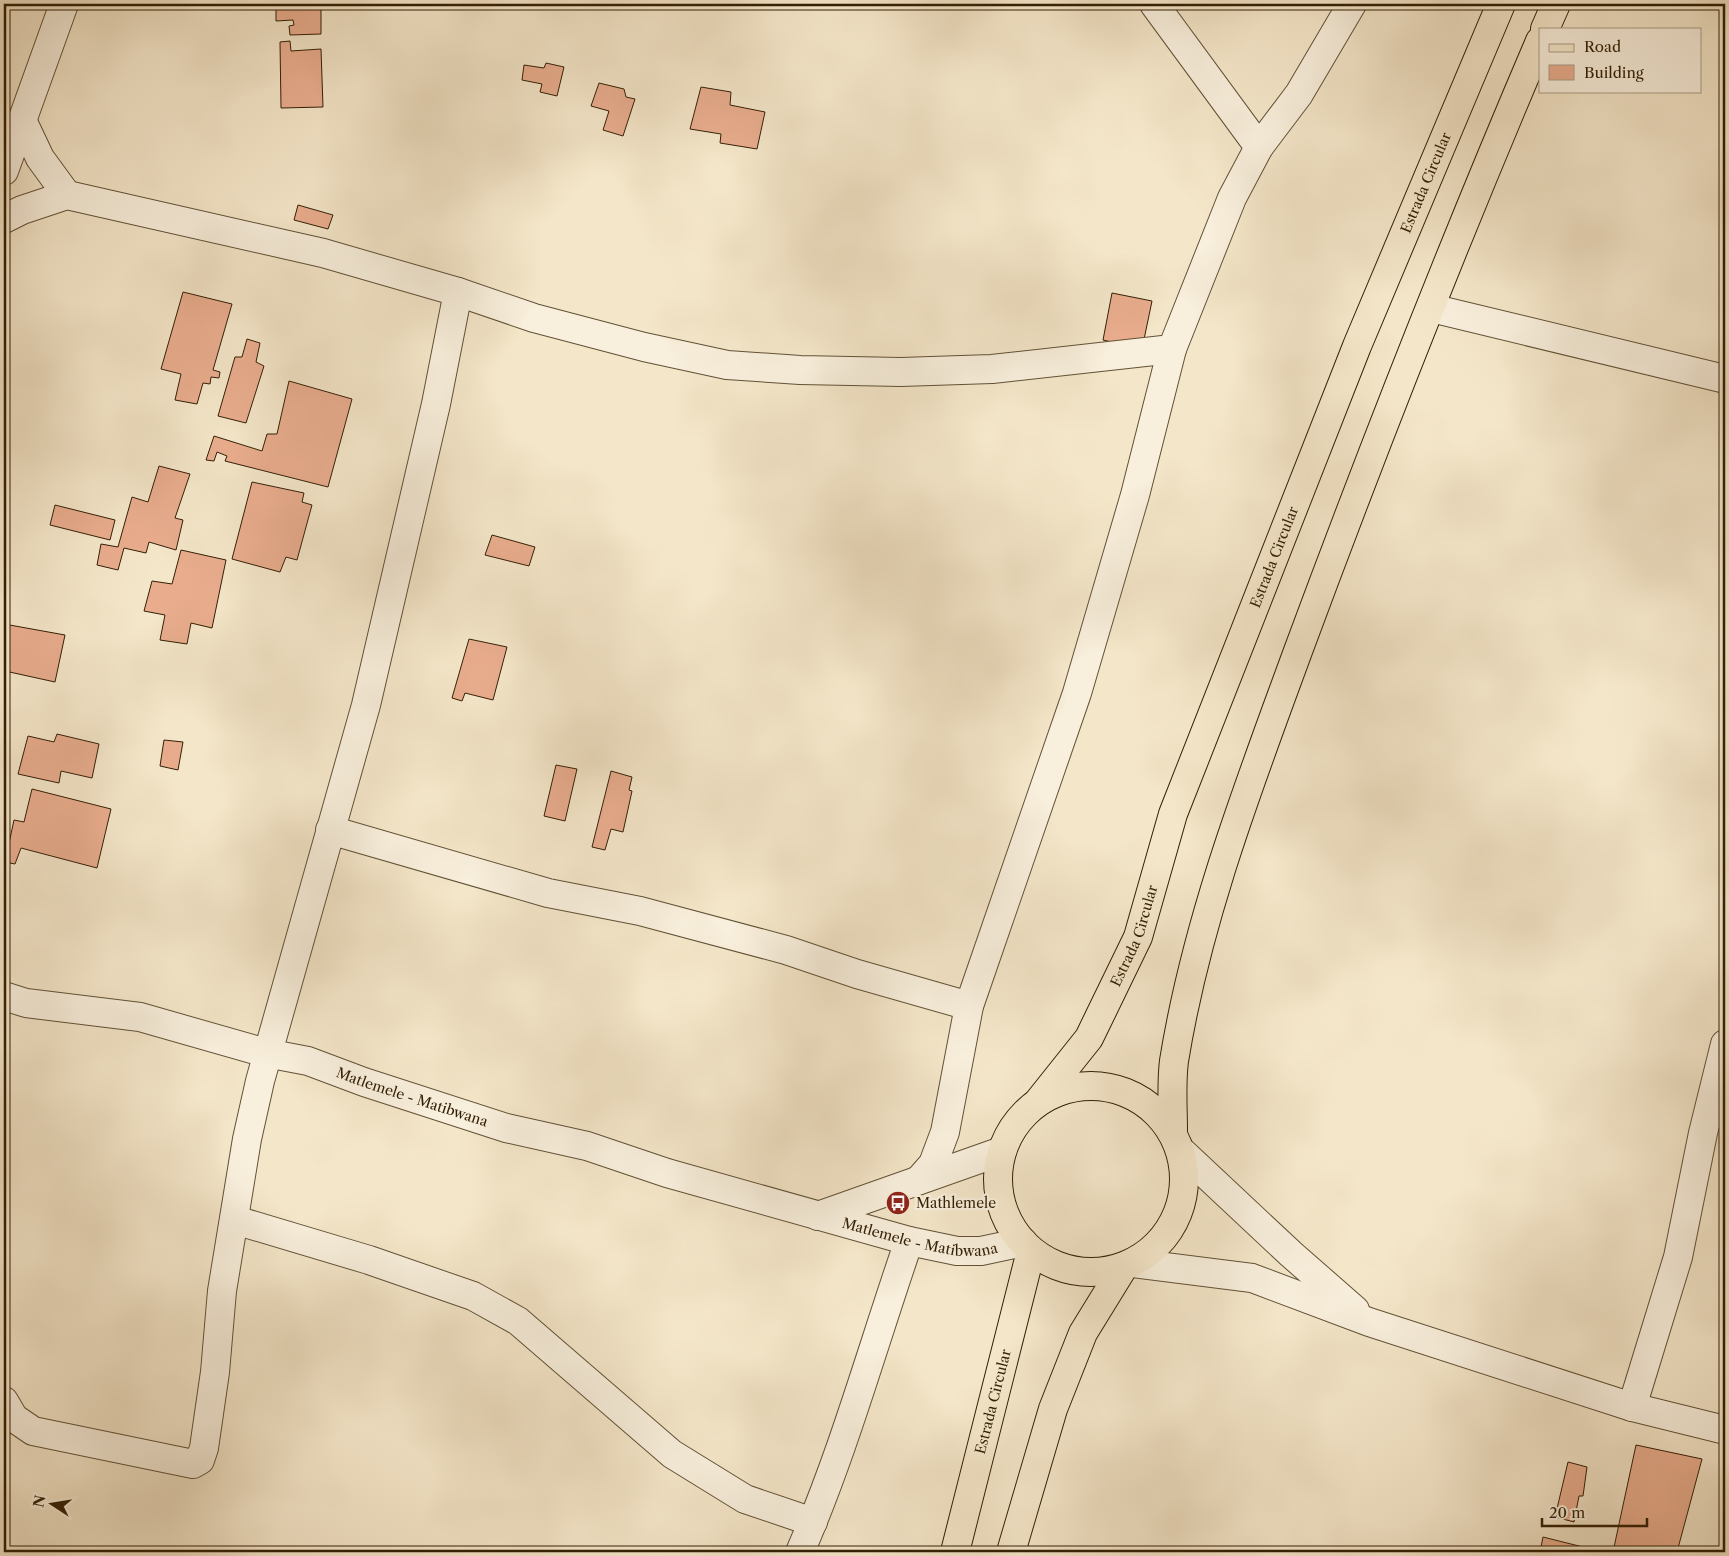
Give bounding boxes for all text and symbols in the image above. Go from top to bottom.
legend [1539,28,1702,92]
text: Road [1584,37,1621,56]
text: Building [1584,63,1644,82]
street label: Estrada Circular [1397,130,1455,236]
street label: Estrada Circular [1246,504,1302,610]
street label: Estrada Circular [1106,883,1161,989]
street label: Matlemele - Matibwana [334,1063,491,1131]
bus stop icon: Mathlemele [885,1190,911,1216]
place label: Mathlemele [916,1194,996,1212]
street label: Matlemele - Matibwana [840,1214,1000,1260]
street label: Estrada Circular [971,1347,1015,1456]
north arrow [28,1478,78,1528]
text: N [29,1493,49,1509]
scale bar [1542,1496,1646,1528]
text: 20 m [1549,1503,1585,1522]

